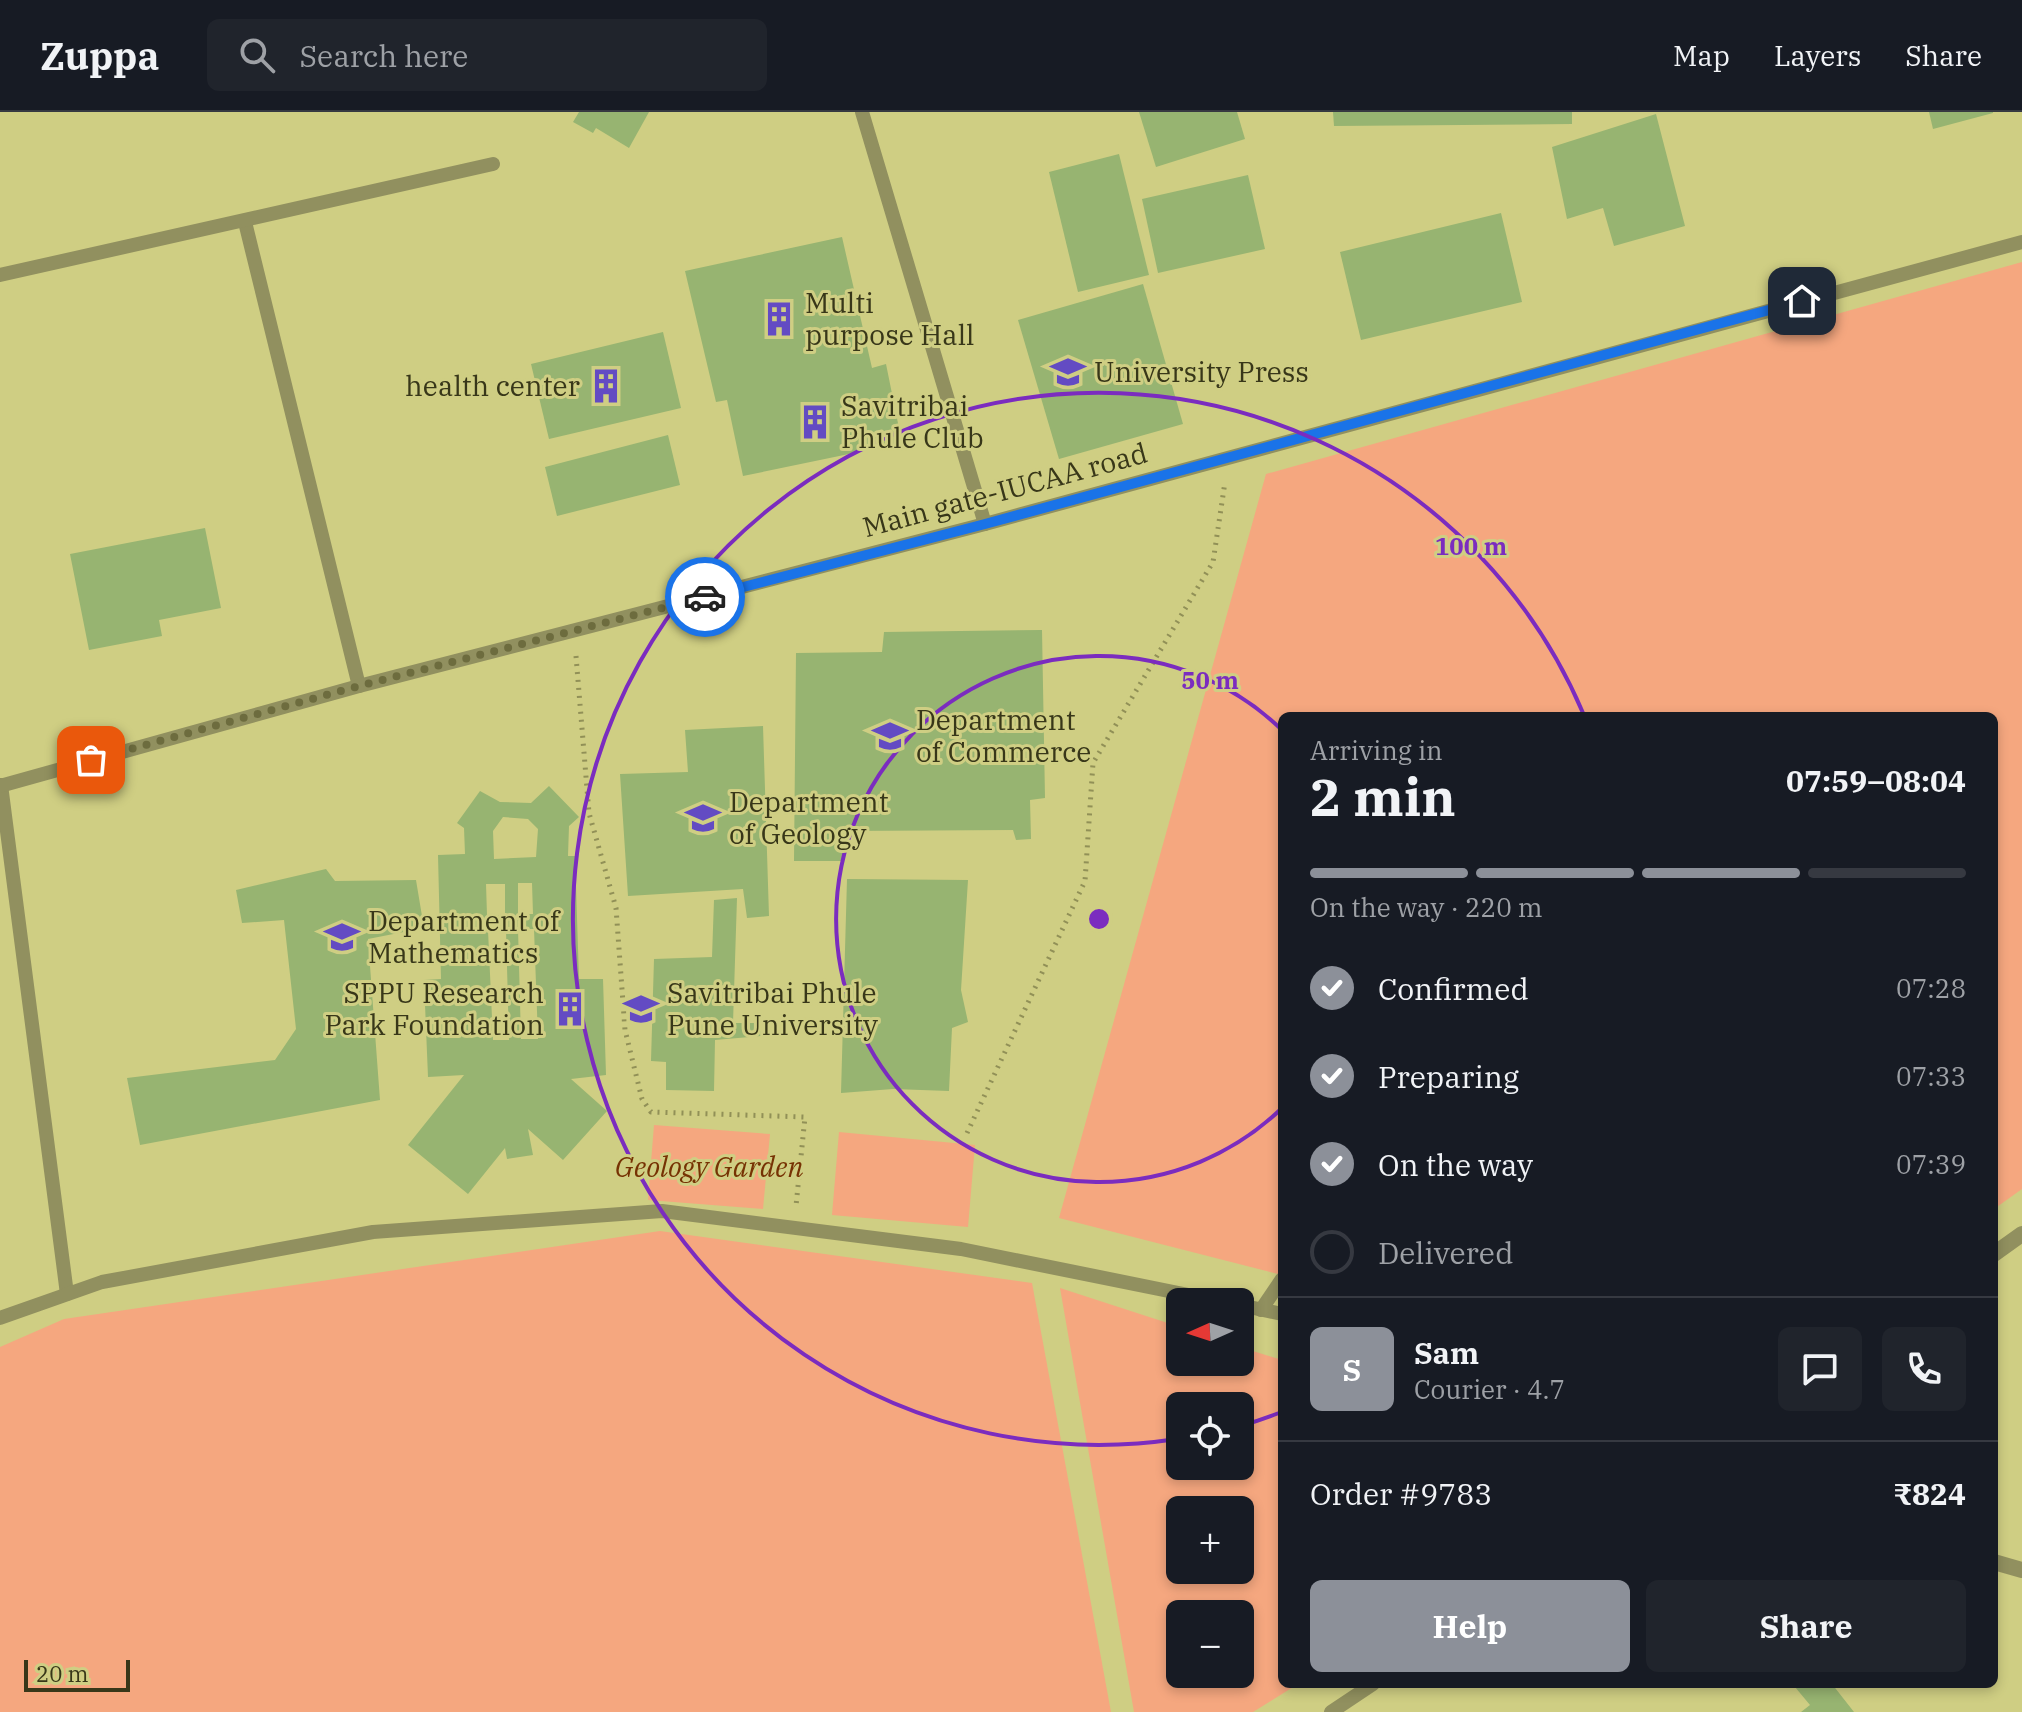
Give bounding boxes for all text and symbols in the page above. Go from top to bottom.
search box [207,19,767,91]
text: Zuppa [40,31,159,80]
icon: search [235,33,279,77]
text: Search here [299,36,468,75]
text: Map [1673,37,1730,74]
text: Layers [1774,37,1861,74]
text: Share [1905,37,1982,74]
pin [1768,267,1836,335]
icon: home [1780,279,1824,323]
place label: Multi purpose Hall [805,284,974,353]
building icon: Multi purpose Hall [760,300,798,338]
school or university icon: University Press [1049,353,1087,391]
place label: University Press [1094,353,1309,390]
place label: health center [405,367,581,404]
building icon: health center [587,367,625,405]
place label: Savitribai Phule Club [841,387,984,456]
building icon: Savitribai Phule Club [796,403,834,441]
street label: Main gate-IUCAA road [858,434,1151,545]
text: 100 m [1435,530,1507,562]
courier [665,557,745,637]
icon: car [683,575,727,619]
text: 50 m [1181,664,1239,696]
place label: Department of Commerce [916,701,1091,770]
school or university icon: Department of Commerce [871,717,909,755]
pin [57,726,125,794]
text: Arriving in [1310,733,1443,767]
icon: bag [69,738,113,782]
text: 07:59–08:04 [1786,761,1966,800]
text: 2 min [1310,763,1456,830]
place label: Department of Geology [729,783,889,852]
school or university icon: Department of Geology [684,799,722,837]
text: On the way · 220 m [1310,890,1543,924]
place label: Department of Mathematics [368,902,562,971]
centre of rings [1085,905,1113,933]
school or university icon: Department of Mathematics [323,918,361,956]
icon: check [1310,966,1354,1010]
text: Confirmed [1378,969,1529,1008]
text: 07:28 [1896,971,1966,1005]
place label: SPPU Research Park Foundation [325,974,544,1043]
place label: Savitribai Phule Pune University [667,974,878,1043]
building icon: SPPU Research Park Foundation [551,990,589,1028]
school or university icon: Savitribai Phule Pune University [622,990,660,1028]
icon: check [1310,1054,1354,1098]
text: Preparing [1378,1057,1519,1096]
text: 07:33 [1896,1059,1966,1093]
icon: check [1310,1142,1354,1186]
text: On the way [1378,1145,1533,1184]
text: 07:39 [1896,1147,1966,1181]
park label: Geology Garden [615,1148,803,1185]
text: Delivered [1378,1233,1513,1272]
north arrow [1166,1288,1254,1376]
map controls [1166,1288,1254,1688]
button: chat [1778,1327,1862,1411]
button: phone [1882,1327,1966,1411]
text: Sam [1414,1333,1479,1372]
text: S [1343,1350,1361,1389]
text: Courier · 4.7 [1414,1372,1565,1406]
button: locate [1166,1392,1254,1480]
text: Order #9783 [1310,1474,1492,1513]
text: ₹824 [1893,1474,1966,1513]
button: + [1166,1496,1254,1584]
button: Help [1310,1580,1630,1672]
button: Share [1646,1580,1966,1672]
button: − [1166,1600,1254,1688]
scale bar [24,1656,130,1692]
text: 20 m [36,1659,88,1688]

